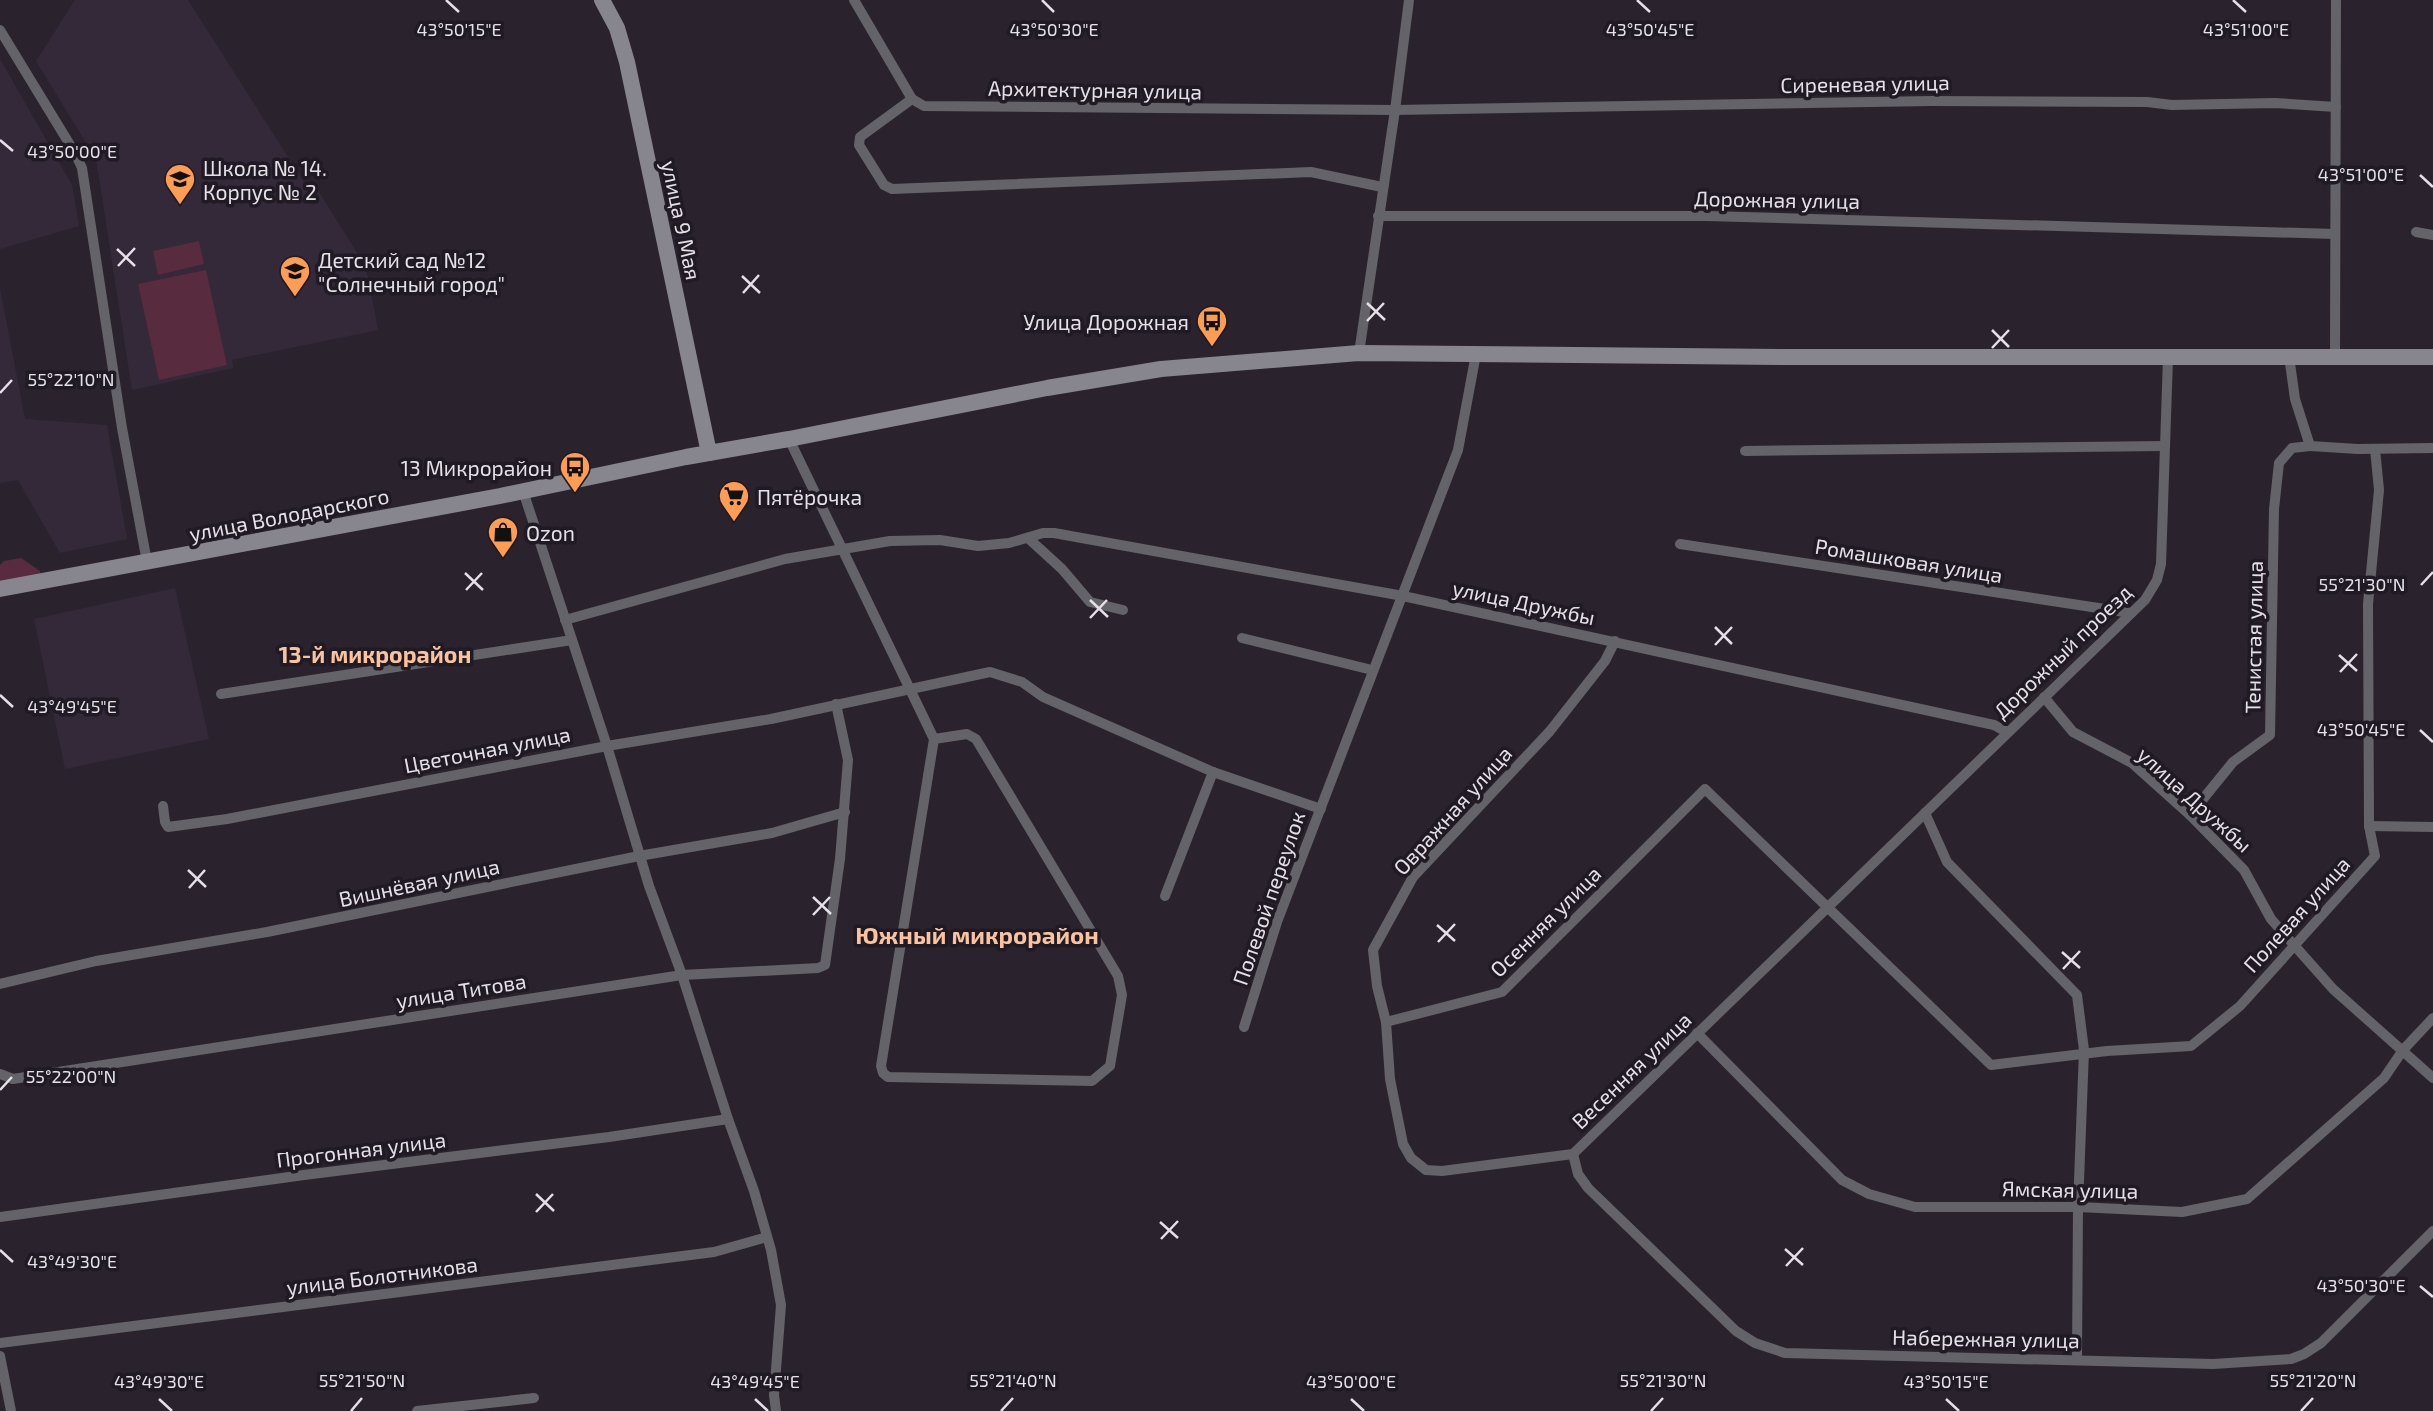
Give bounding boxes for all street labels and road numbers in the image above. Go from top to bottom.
street label: Сиреневая улица [1780,69,1950,98]
street label: Архитектурная улица [988,75,1202,104]
street label: улица 9 Мая [656,158,707,282]
street label: Дорожная улица [1694,185,1860,214]
street label: улица Володарского [187,482,391,547]
street label: Ромашковая улица [1813,533,2005,588]
street label: Тенистая улица [2239,560,2268,714]
street label: улица Дружбы [1450,575,1597,630]
street label: Дорожный проезд [1988,579,2136,723]
street label: Цветочная улица [402,721,572,778]
street label: Овражная улица [1388,740,1517,880]
street label: улица Дружбы [2132,741,2257,858]
street label: Полевой переулок [1227,808,1310,988]
street label: Полевая улица [2238,851,2355,978]
street label: Вишнёвая улица [336,853,502,912]
street label: Осенняя улица [1485,861,1606,982]
street label: улица Титова [394,967,528,1014]
street label: Весенняя улица [1566,1007,1697,1134]
street label: Прогонная улица [275,1126,447,1173]
street label: Ямская улица [2002,1175,2138,1204]
street label: улица Болотникова [285,1251,479,1300]
street label: Набережная улица [1892,1324,2080,1353]

